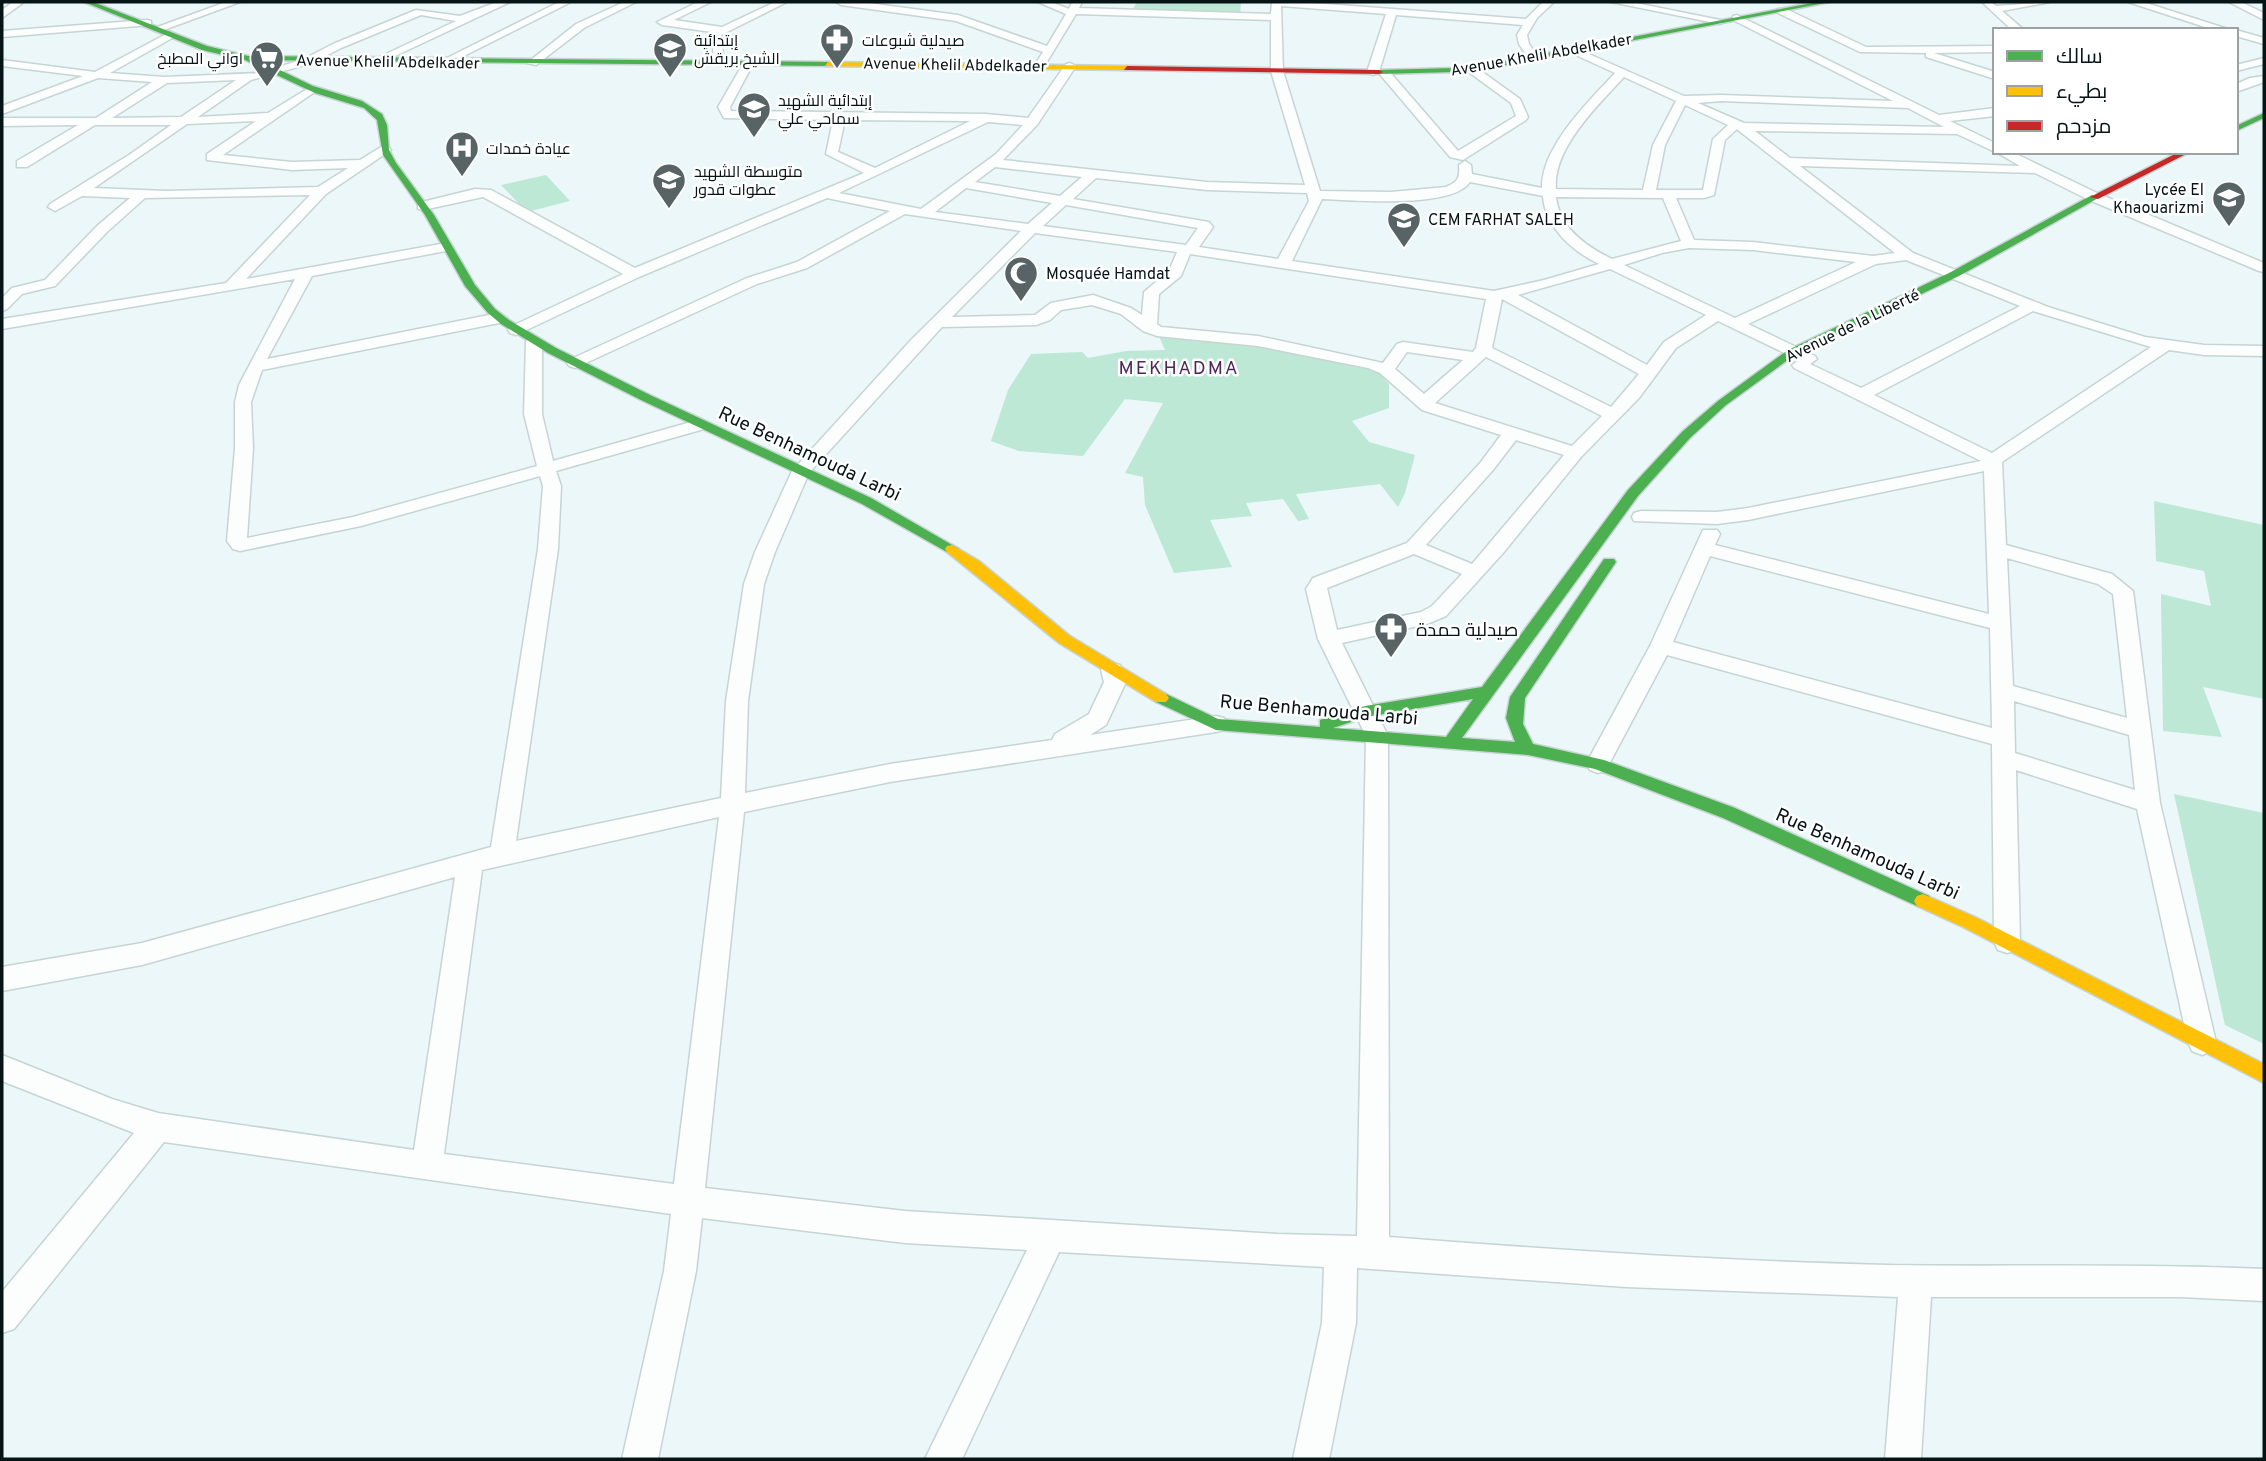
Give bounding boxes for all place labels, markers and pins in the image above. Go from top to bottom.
pharmacy icon: صيدلية شبوعات [818,21,856,70]
school or university icon: إبتدائية الشيخ بريقش [651,30,689,79]
place label: إبتدائية الشيخ بريقش [694,32,780,70]
place label: صيدلية شبوعات [862,32,965,52]
supermarket icon: اواني المطبخ [248,39,286,88]
place label: اواني المطبخ [157,50,243,72]
school or university icon: إبتدائية الشهيد سماحي علي [735,90,773,139]
place label: إبتدائية الشهيد سماحي علي [778,92,872,132]
hospital icon: عيادة خمدات [443,129,481,178]
place label: عيادة خمدات [486,140,571,160]
school or university icon: متوسطة الشهيد عطوات قدور [650,161,688,210]
place label: متوسطة الشهيد عطوات قدور [693,163,803,201]
school or university icon: Lycée El Khaouarizmi [2210,179,2248,228]
place label: Lycée El Khaouarizmi [2113,181,2204,219]
school or university icon: CEM FARHAT SALEH [1385,200,1423,249]
place label: CEM FARHAT SALEH [1428,211,1574,231]
mosque icon: Mosquée Hamdat [1002,254,1040,303]
place label: Mosquée Hamdat [1046,265,1170,285]
pharmacy icon: صيدلية حمدة [1372,610,1410,659]
place label: صيدلية حمدة [1416,619,1518,643]

